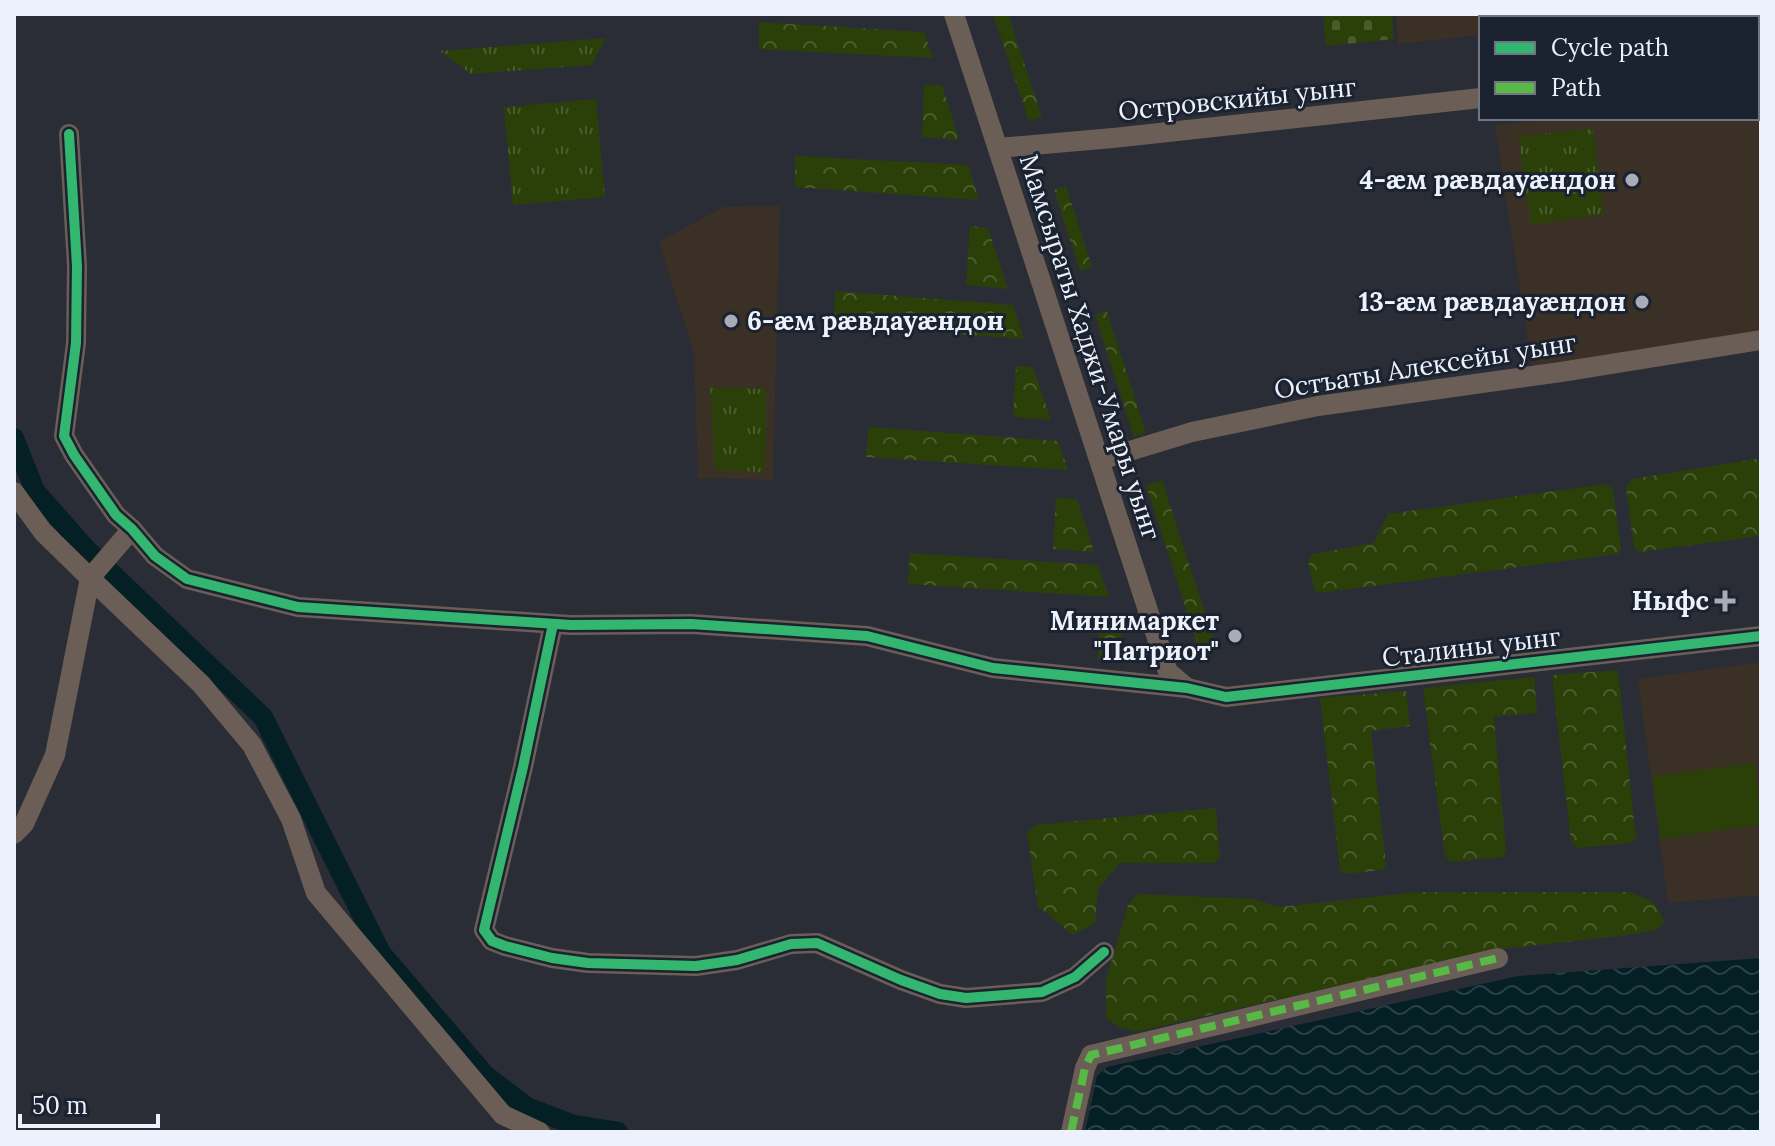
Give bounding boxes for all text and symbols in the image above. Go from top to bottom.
legend [1479,16,1759,120]
text: Cycle path [1551,32,1669,63]
street label: Островскийы уынг [1117,70,1358,127]
text: Path [1551,72,1601,103]
street label: Мамсыраты Хаджи-Умары уынг [1013,150,1169,544]
place label: 4-æм рӕвдауӕндон [1360,163,1616,196]
marker: 4-æм рӕвдауӕндон [1623,171,1641,189]
place label: 13-æм рӕвдауӕндон [1359,285,1626,318]
marker: 13-æм рӕвдауӕндон [1633,293,1651,311]
place label: 6-æм рӕвдауӕндон [747,304,1004,337]
marker: 6-æм рӕвдауӕндон [722,312,740,330]
street label: Остъаты Алексейы уынг [1272,325,1579,406]
place label: Ныфс [1632,584,1710,617]
marker: Ныфс [1716,592,1734,610]
place label: Минимаркет "Патриот" [1050,604,1219,667]
street label: Сталины уынг [1380,619,1562,674]
marker: Минимаркет "Патриот" [1226,627,1244,645]
scale bar [20,1078,158,1128]
text: 50 m [32,1090,88,1121]

